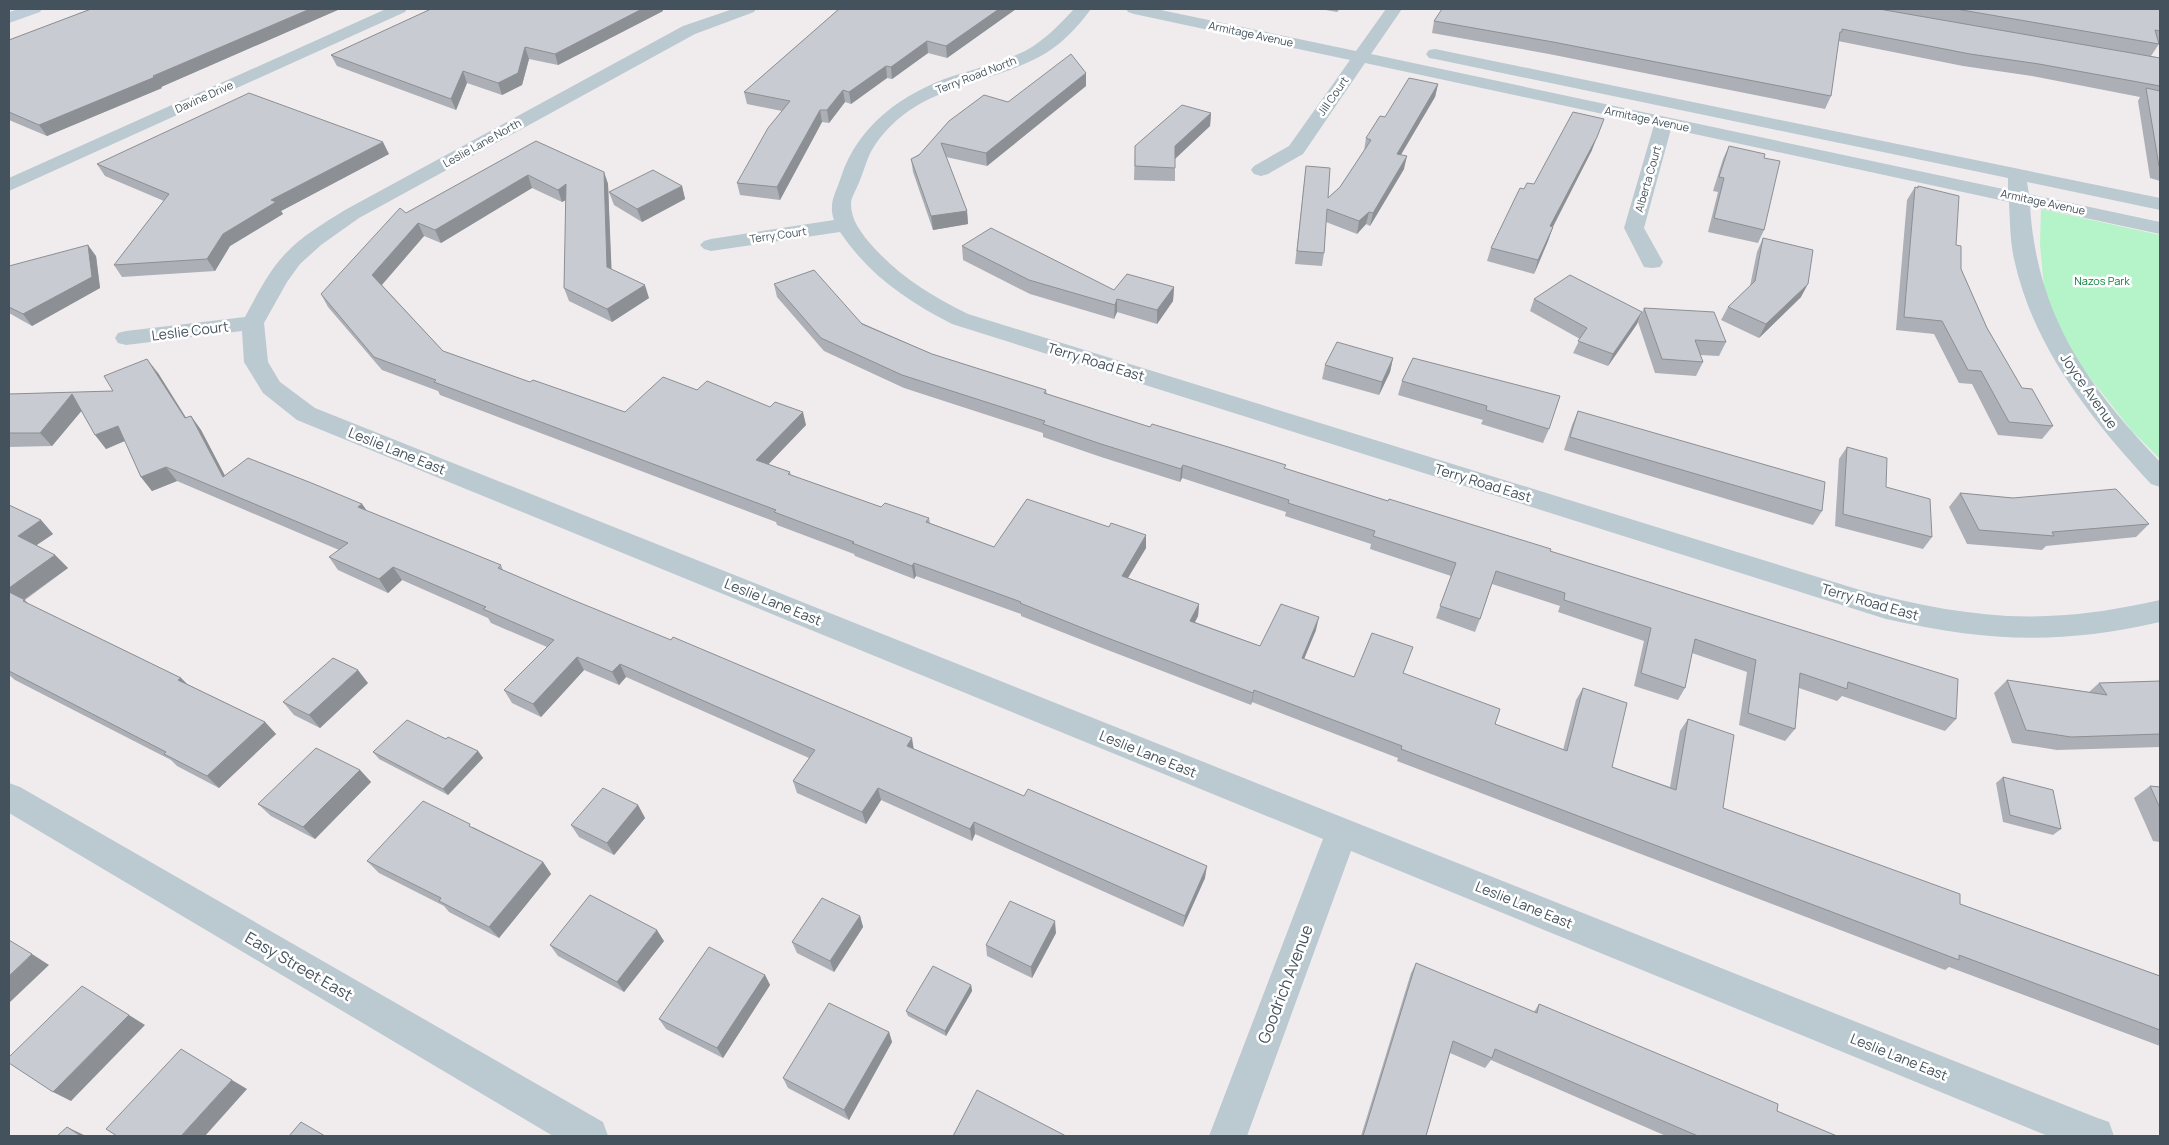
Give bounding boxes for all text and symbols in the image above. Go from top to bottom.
street label: Armitage Avenue [1207,17,1295,50]
street label: Terry Road North [933,52,1018,97]
street label: Jill Court [1314,73,1351,118]
street label: Davine Drive [172,77,236,116]
street label: Armitage Avenue [1603,102,1691,135]
street label: Leslie Lane North [440,115,524,170]
street label: Alberta Court [1631,144,1664,214]
street label: Armitage Avenue [1999,185,2087,218]
street label: Terry Court [749,223,807,246]
park label: Nazos Park [2074,273,2130,288]
street label: Leslie Court [150,316,230,345]
street label: Terry Road East [1045,338,1147,385]
street label: Joyce Avenue [2056,349,2122,432]
street label: Leslie Lane East [346,422,449,479]
street label: Terry Road East [1432,459,1534,506]
street label: Leslie Lane East [722,573,825,630]
street label: Terry Road East [1819,579,1921,625]
street label: Leslie Lane East [1097,725,1200,782]
street label: Leslie Lane East [1473,876,1576,933]
street label: Goodrich Avenue [1252,921,1318,1047]
street label: Easy Street East [241,926,357,1006]
street label: Leslie Lane East [1848,1028,1951,1085]

